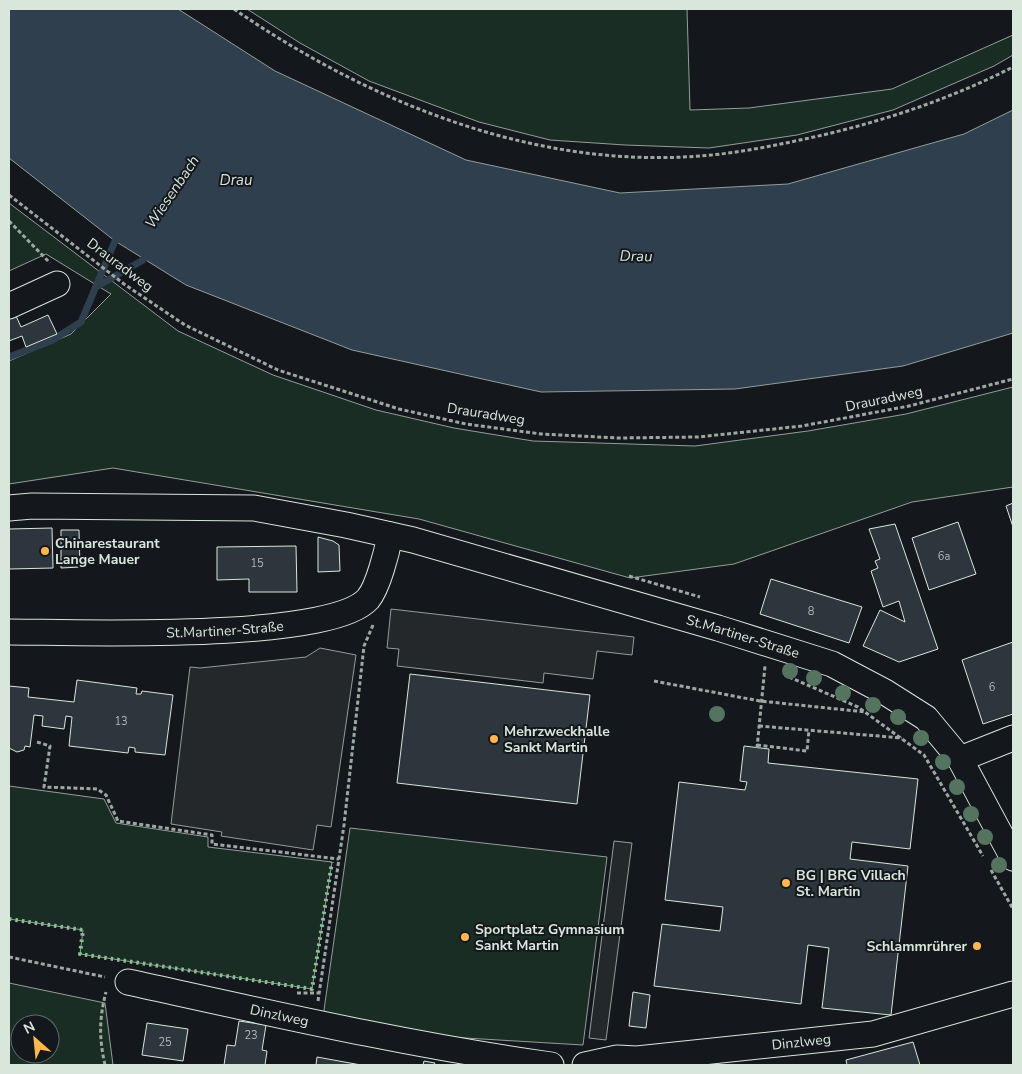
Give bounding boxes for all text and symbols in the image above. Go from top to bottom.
water label: Wiesenbach [140,152,204,232]
water label: Drau [220,170,252,190]
street label: Drauradweg [83,234,157,296]
water label: Drau [619,246,653,266]
street label: Drauradweg [844,382,924,416]
street label: Drauradweg [446,398,526,430]
place label: Chinarestaurant Lange Mauer [55,534,160,569]
marker: Chinarestaurant Lange Mauer [39,545,51,557]
house number: 6a [938,549,950,564]
house number: 15 [250,556,264,571]
house number: 8 [808,604,815,619]
street label: St.Martiner-Straße [684,610,802,663]
street label: St.Martiner-Straße [166,616,285,642]
house number: 6 [989,680,996,695]
house number: 13 [114,714,128,729]
place label: Mehrzweckhalle Sankt Martin [504,722,610,757]
marker: Mehrzweckhalle Sankt Martin [488,733,500,745]
place label: BG | BRG Villach St. Martin [796,866,906,901]
marker: BG | BRG Villach St. Martin [780,877,792,889]
place label: Sportplatz Gymnasium Sankt Martin [475,920,624,955]
marker: Sportplatz Gymnasium Sankt Martin [459,931,471,943]
place label: Schlammrührer [866,937,967,956]
marker: Schlammrührer [971,940,983,952]
street label: Dinzlweg [248,1000,310,1031]
north arrow [10,1014,60,1064]
text: N [20,1017,38,1039]
house number: 23 [244,1028,258,1043]
street label: Dinzlweg [771,1029,832,1054]
house number: 25 [158,1035,172,1050]

